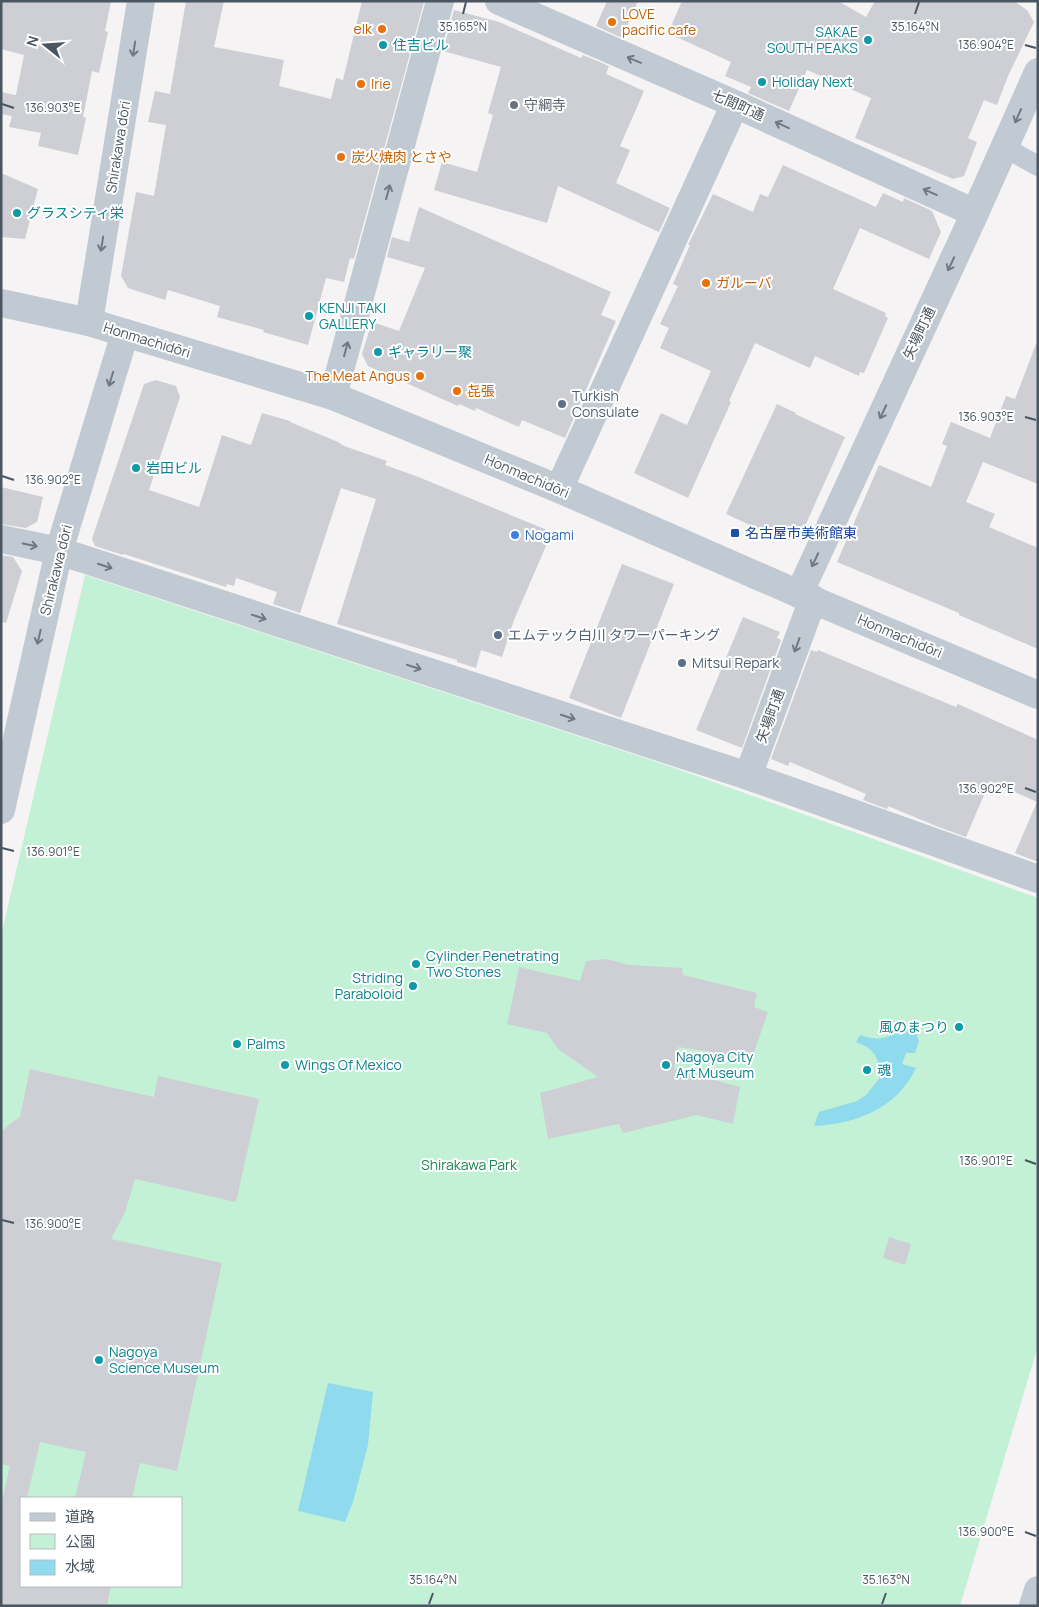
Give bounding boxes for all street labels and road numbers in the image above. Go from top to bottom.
street label: 七間町通 [709,84,768,125]
street label: Shirakawa dōri [101,100,134,194]
street label: 矢場町通 [898,303,939,362]
street label: Honmachidōri [101,317,193,362]
street label: Honmachidōri [482,449,572,502]
street label: Shirakawa dōri [35,522,76,617]
street label: Honmachidōri [855,609,945,662]
street label: 矢場町通 [751,686,788,745]

